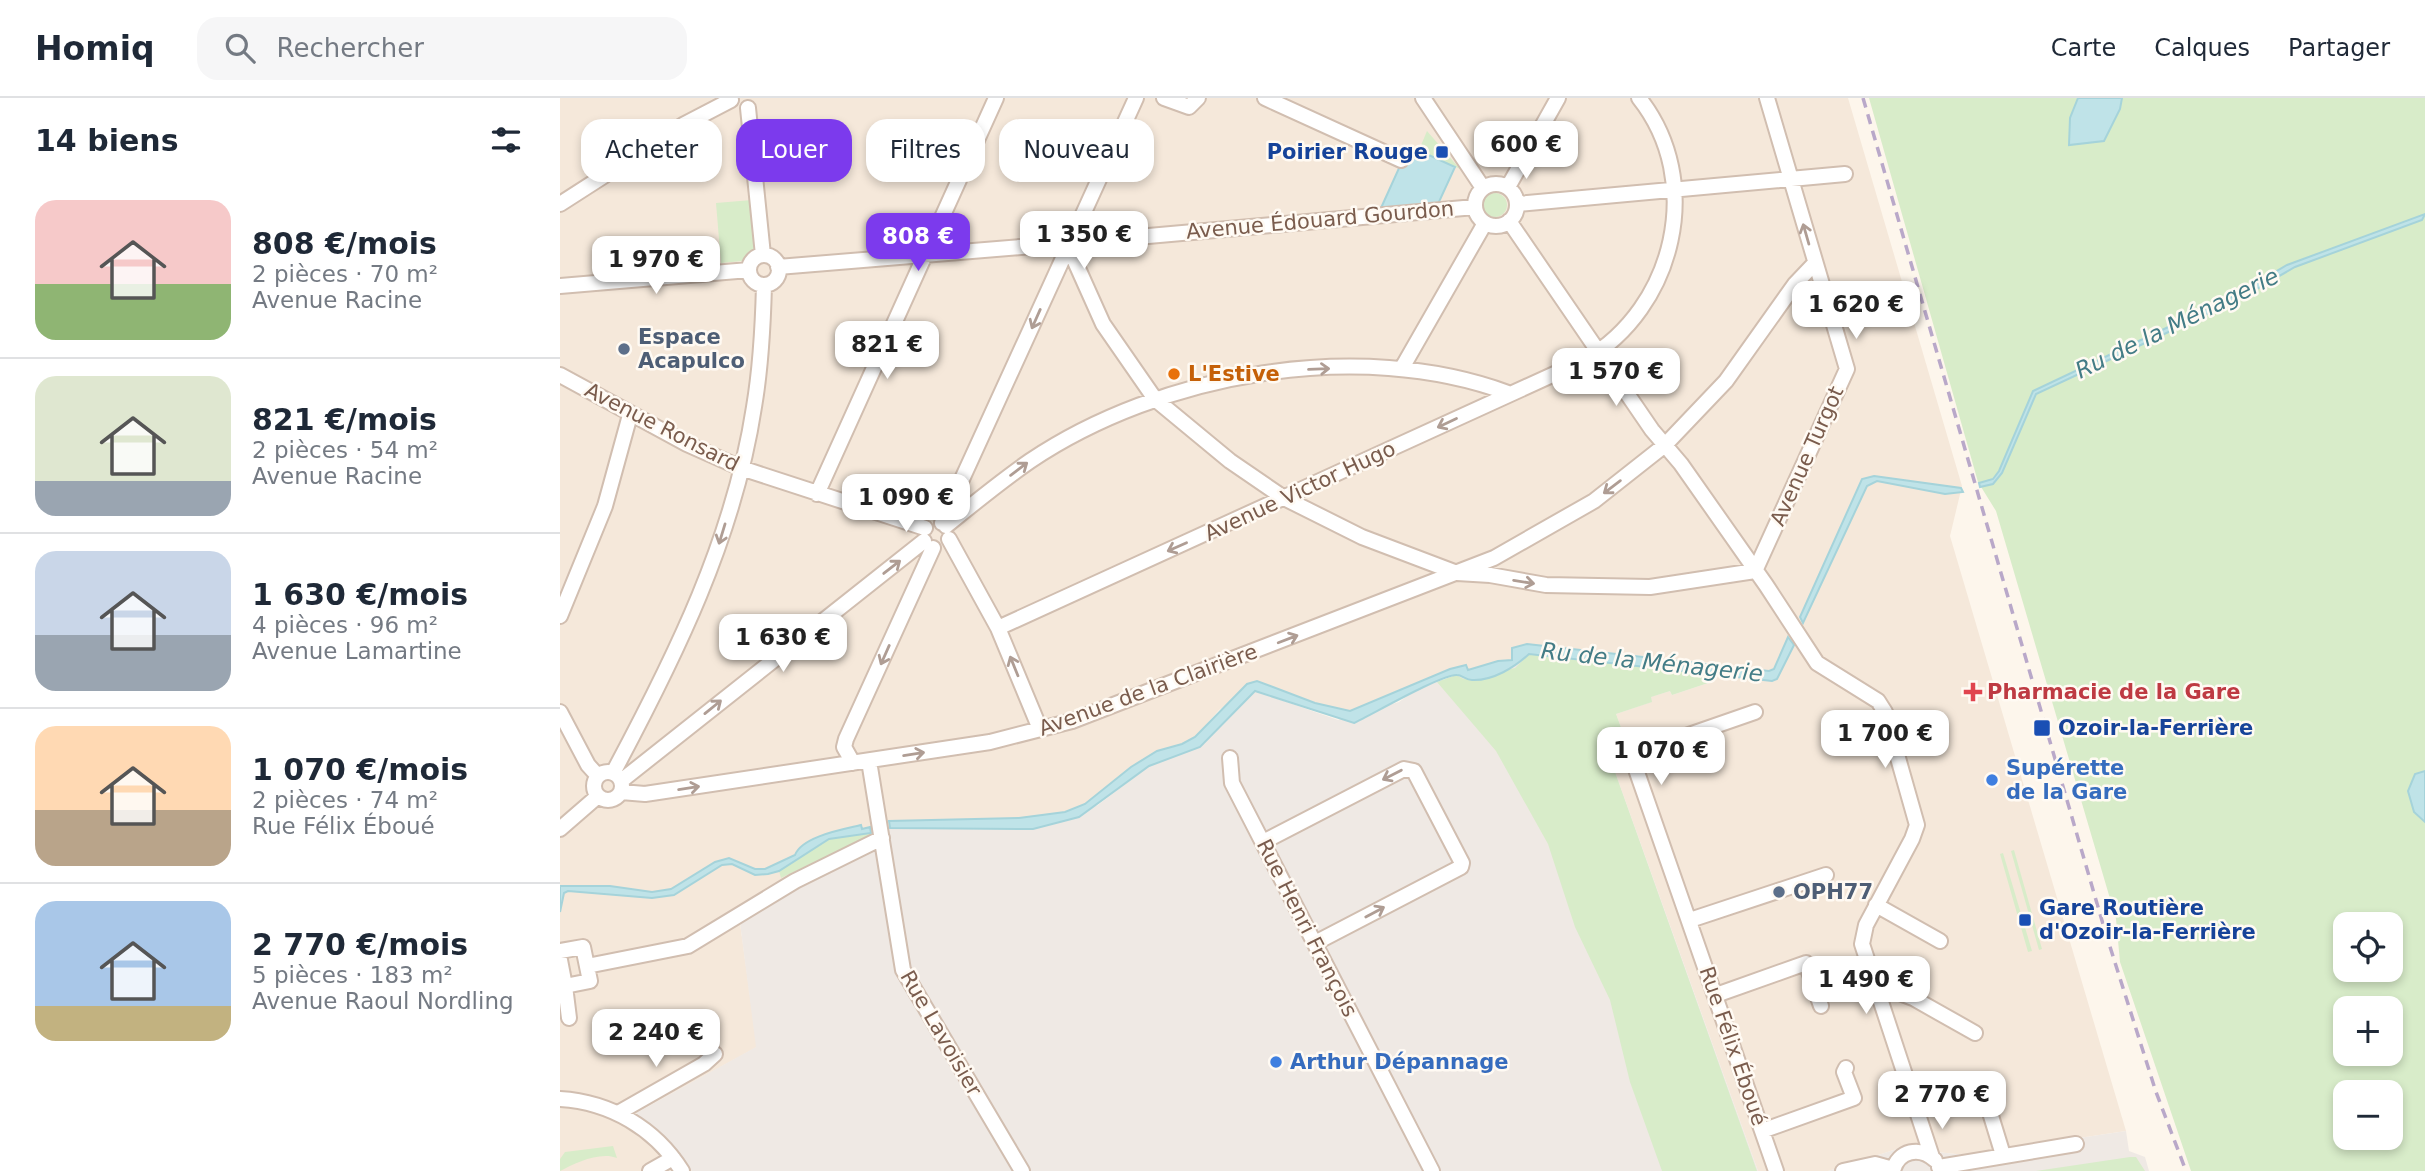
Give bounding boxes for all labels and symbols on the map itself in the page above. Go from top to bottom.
pin: 600 € [1477,122,1575,181]
place label: Poirier Rouge [1267,140,1428,164]
marker: Poirier Rouge [1434,144,1450,160]
street label: Avenue Édouard Gourdon [1185,195,1455,244]
pin: 1 350 € [1019,212,1149,271]
pin: 808 € [869,214,967,273]
one-way arrow [1799,223,1812,245]
pin: 1 970 € [591,236,721,296]
water label: Ru de la Ménagerie [2071,262,2283,384]
pin: 1 620 € [1791,282,1921,341]
one-way arrow [1029,308,1042,329]
pin: 821 € [838,322,936,381]
place label: Espace Acapulco [638,325,745,373]
marker: Espace Acapulco [616,341,632,357]
pin: 1 570 € [1551,348,1681,408]
place label: L'Estive [1188,362,1280,386]
one-way arrow [1307,362,1330,376]
marker: L'Estive [1166,366,1182,382]
street label: Avenue Ronsard [581,378,743,476]
street label: Avenue Turgot [1765,382,1849,530]
one-way arrow [1436,417,1458,430]
street label: Avenue Victor Hugo [1201,436,1399,546]
one-way arrow [1009,462,1028,477]
pin: 1 090 € [841,474,971,534]
one-way arrow [1603,480,1622,495]
one-way arrow [715,522,728,544]
one-way arrow [1167,541,1188,554]
one-way arrow [882,559,901,574]
one-way arrow [1512,576,1535,589]
pin: 1 630 € [718,614,848,674]
one-way arrow [1277,631,1299,644]
water label: Ru de la Ménagerie [1540,637,1764,687]
street label: Avenue de la Clairière [1036,639,1260,741]
one-way arrow [877,644,891,665]
one-way arrow [1007,656,1020,678]
place label: Pharmacie de la Gare [1987,680,2240,704]
marker: Pharmacie de la Gare [1965,684,1981,700]
one-way arrow [703,700,721,715]
pin: 1 700 € [1820,710,1950,770]
place label: Ozoir-la-Ferrière [2058,716,2253,740]
marker: Ozoir-la-Ferrière [2032,718,2052,738]
pin: 1 070 € [1596,728,1726,787]
one-way arrow [902,747,924,760]
place label: Supérette de la Gare [2006,756,2127,804]
one-way arrow [1382,769,1403,783]
marker: Supérette de la Gare [1984,772,2000,788]
one-way arrow [677,781,700,794]
street label: Rue Henri François [1252,835,1362,1021]
place label: OPH77 [1793,880,1873,904]
marker: OPH77 [1771,884,1787,900]
place label: Gare Routière d'Ozoir-la-Ferrière [2039,896,2256,944]
one-way arrow [1365,904,1385,918]
marker: Gare Routière d'Ozoir-la-Ferrière [2017,912,2033,928]
pin: 1 490 € [1801,956,1931,1016]
street label: Rue Félix Éboué [1694,963,1772,1129]
street label: Rue Lavoisier [895,966,987,1100]
pin: 2 240 € [591,1010,721,1069]
place label: Arthur Dépannage [1290,1050,1508,1074]
marker: Arthur Dépannage [1268,1054,1284,1070]
pin: 2 770 € [1877,1072,2007,1131]

